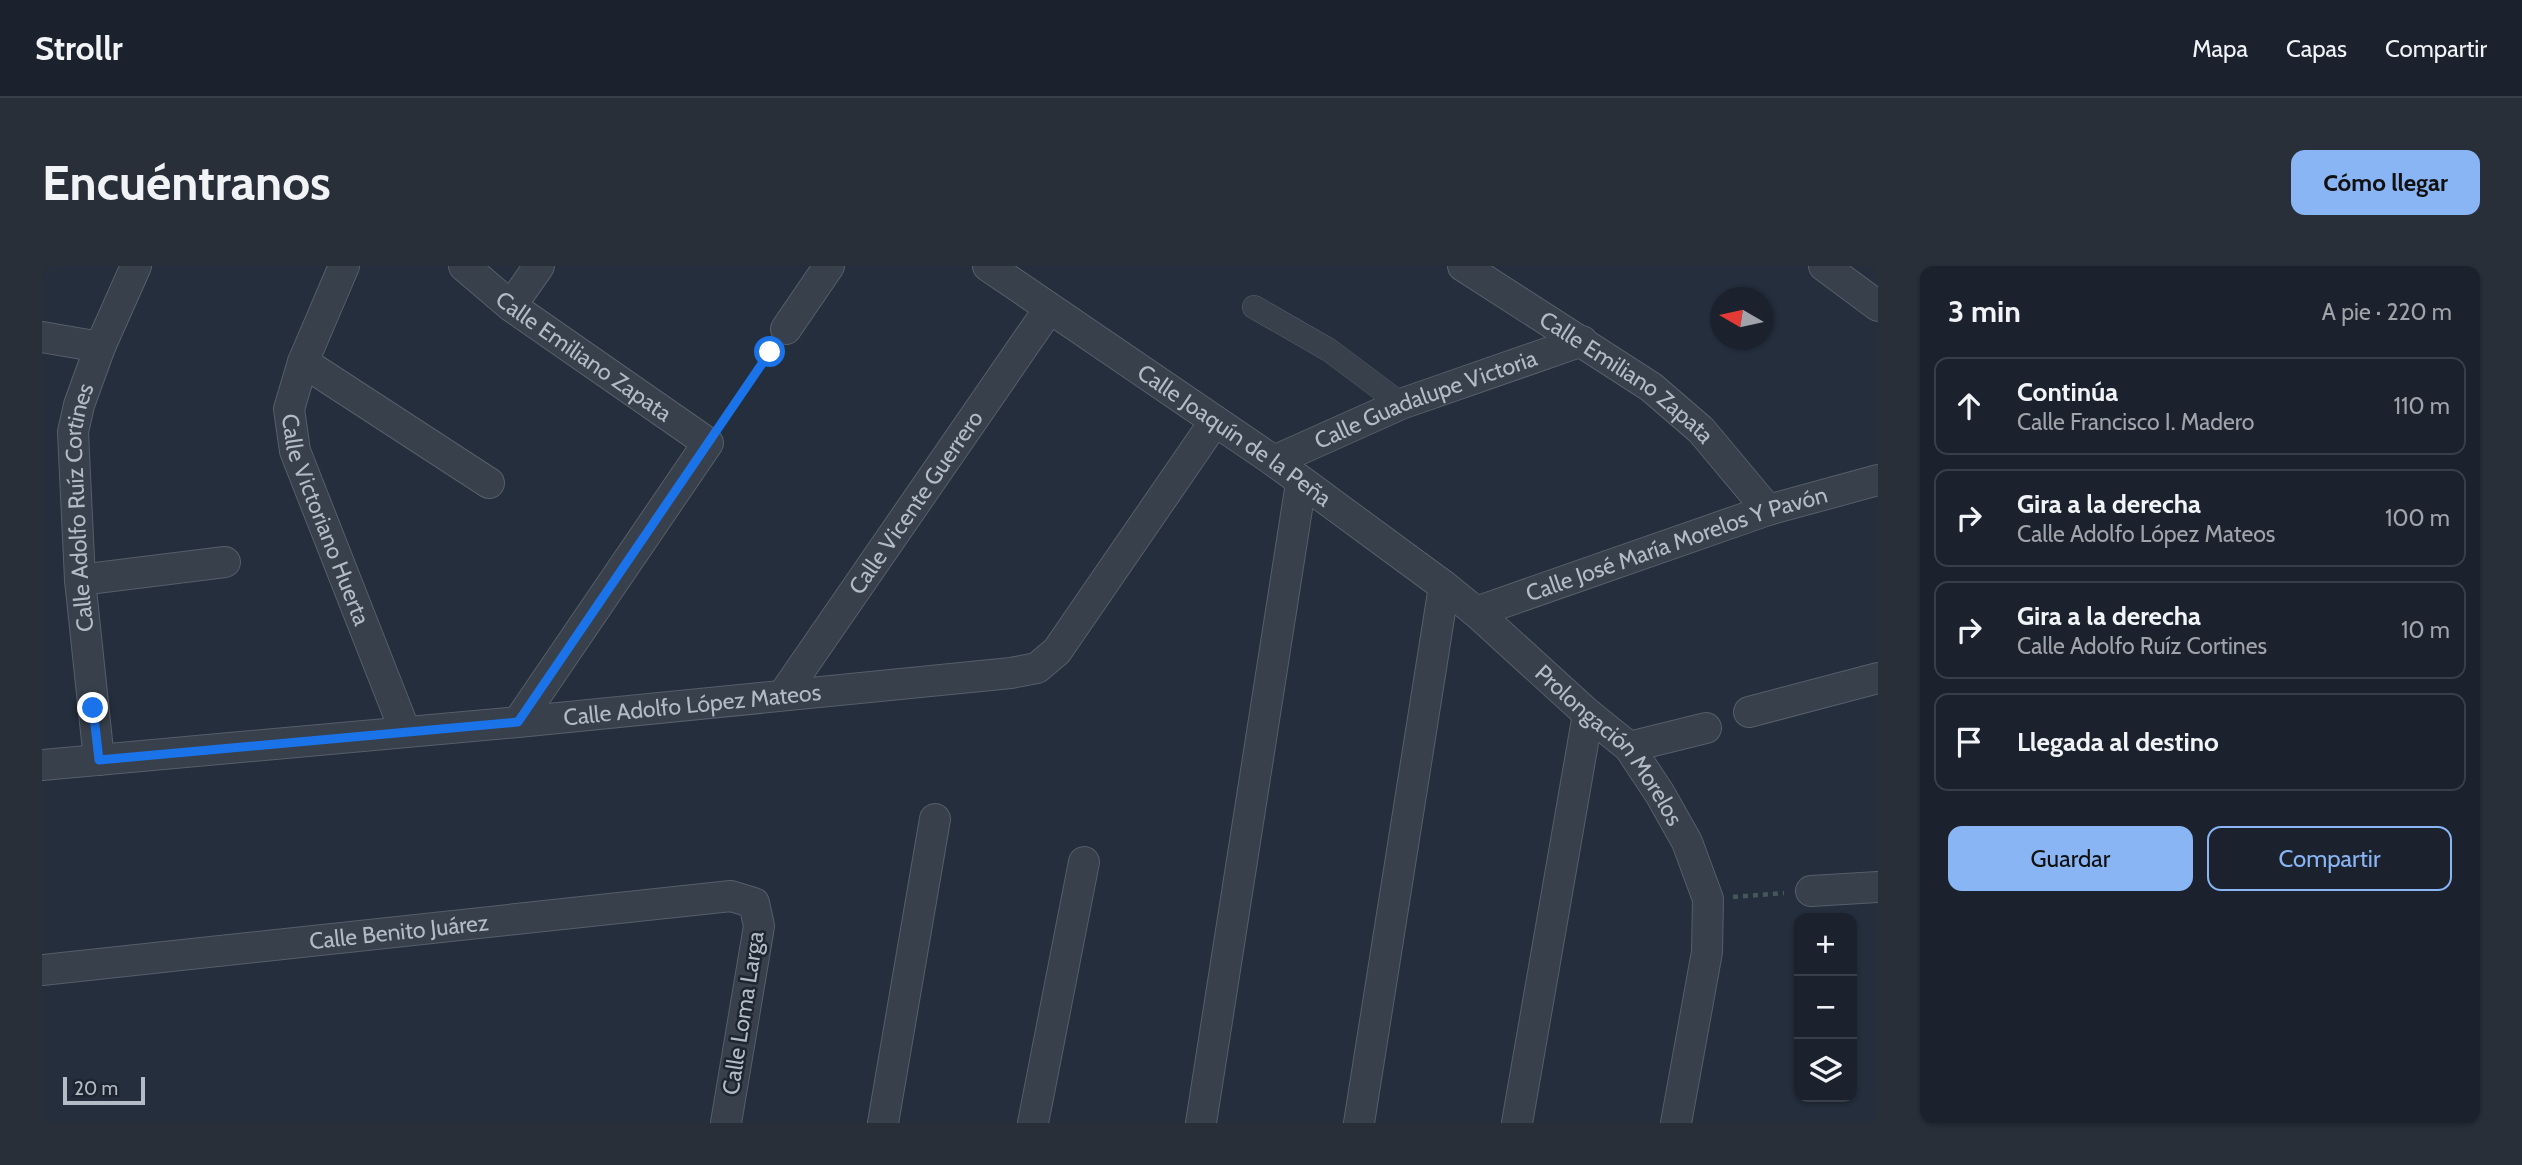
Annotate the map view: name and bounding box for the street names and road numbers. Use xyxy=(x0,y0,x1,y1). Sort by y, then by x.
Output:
street label: Calle Emiliano Zapata xyxy=(490,285,677,427)
street label: Calle Emiliano Zapata xyxy=(1534,305,1720,449)
street label: Calle Guadalupe Victoria xyxy=(1310,344,1541,455)
street label: Calle Joaquín de la Peña xyxy=(1132,358,1337,512)
street label: Calle Adolfo Ruíz Cortines xyxy=(59,379,100,633)
street label: Calle Vicente Guerrero xyxy=(843,405,989,600)
street label: Calle Victoriano Huerta xyxy=(276,412,376,629)
street label: Calle José María Morelos Y Pavón xyxy=(1522,480,1830,607)
street label: Prolongación Morelos xyxy=(1529,659,1689,830)
street label: Calle Adolfo López Mateos xyxy=(562,678,822,731)
street label: Calle Benito Juárez xyxy=(308,908,490,955)
street label: Calle Loma Larga xyxy=(716,929,770,1097)

